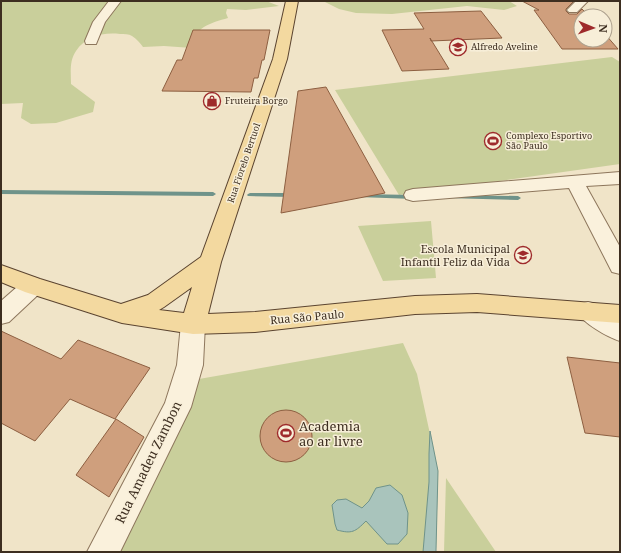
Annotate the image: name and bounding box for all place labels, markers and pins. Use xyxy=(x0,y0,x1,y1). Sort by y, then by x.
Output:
school or university icon: Alfredo Aveline xyxy=(448,37,468,57)
place label: Alfredo Aveline xyxy=(471,40,538,53)
shop icon: Fruteira Borgo xyxy=(202,91,222,111)
place label: Fruteira Borgo xyxy=(225,94,288,107)
place label: Complexo Esportivo São Paulo xyxy=(506,129,592,152)
sports icon: Complexo Esportivo São Paulo xyxy=(483,131,503,151)
place label: Escola Municipal Infantil Feliz da Vida xyxy=(401,241,511,269)
school or university icon: Escola Municipal Infantil Feliz da Vida xyxy=(513,245,533,265)
place label: Academia ao ar livre xyxy=(299,417,363,450)
sports icon: Academia ao ar livre xyxy=(276,423,296,443)

